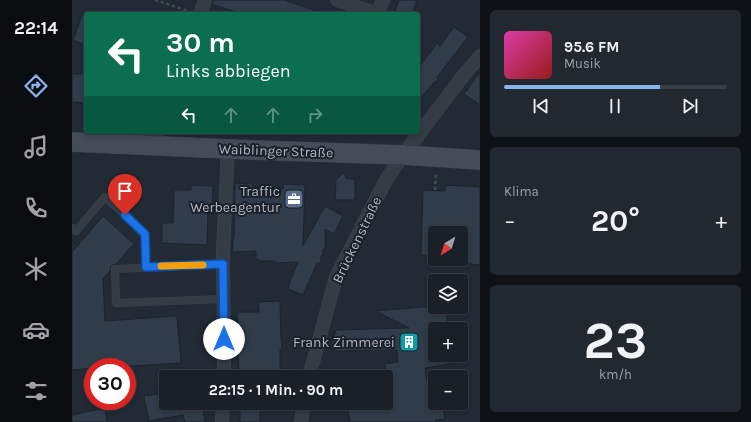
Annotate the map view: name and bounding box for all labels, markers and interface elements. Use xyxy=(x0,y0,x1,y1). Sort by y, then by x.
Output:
text: 22:14 xyxy=(14,17,58,39)
text: 30 m xyxy=(166,26,235,59)
icon: left xyxy=(100,28,152,80)
text: 95.6 FM xyxy=(564,38,619,56)
text: Musik xyxy=(564,56,601,71)
text: Links abbiegen xyxy=(166,60,291,82)
icon: directions xyxy=(22,72,50,100)
icon: previous xyxy=(530,95,552,117)
icon: pause xyxy=(604,95,626,117)
icon: next xyxy=(679,95,701,117)
icon: left xyxy=(178,104,200,126)
icon: ahead xyxy=(220,104,242,126)
icon: ahead xyxy=(262,104,284,126)
icon: right xyxy=(304,104,326,126)
icon: music xyxy=(22,133,50,161)
street label: Waiblinger Straße xyxy=(218,141,334,161)
pin xyxy=(108,174,142,215)
icon: arrive xyxy=(114,180,136,202)
place label: Traffic Werbeagentur xyxy=(190,183,281,216)
text: Klima xyxy=(504,184,539,199)
office icon: Traffic Werbeagentur xyxy=(283,188,305,210)
icon: phone xyxy=(22,194,50,222)
street label: Brückenstraße xyxy=(329,194,385,286)
text: 20° xyxy=(591,203,640,239)
text: − xyxy=(504,208,516,234)
text: + xyxy=(715,208,727,234)
north arrow xyxy=(428,226,468,266)
map controls xyxy=(428,226,468,410)
icon: climate xyxy=(22,255,50,283)
button: layers xyxy=(428,274,468,314)
text: 23 xyxy=(584,310,647,371)
icon: car xyxy=(22,316,50,344)
position arrow xyxy=(203,318,245,360)
button: + xyxy=(428,322,468,362)
building icon: Frank Zimmerei xyxy=(398,331,420,353)
place label: Frank Zimmerei xyxy=(293,334,395,351)
speed limit sign: 30 xyxy=(84,358,136,410)
text: km/h xyxy=(599,367,632,382)
button: − xyxy=(428,370,468,410)
icon: filters xyxy=(22,377,50,405)
text: 22:15 · 1 Min. · 90 m xyxy=(209,381,343,399)

